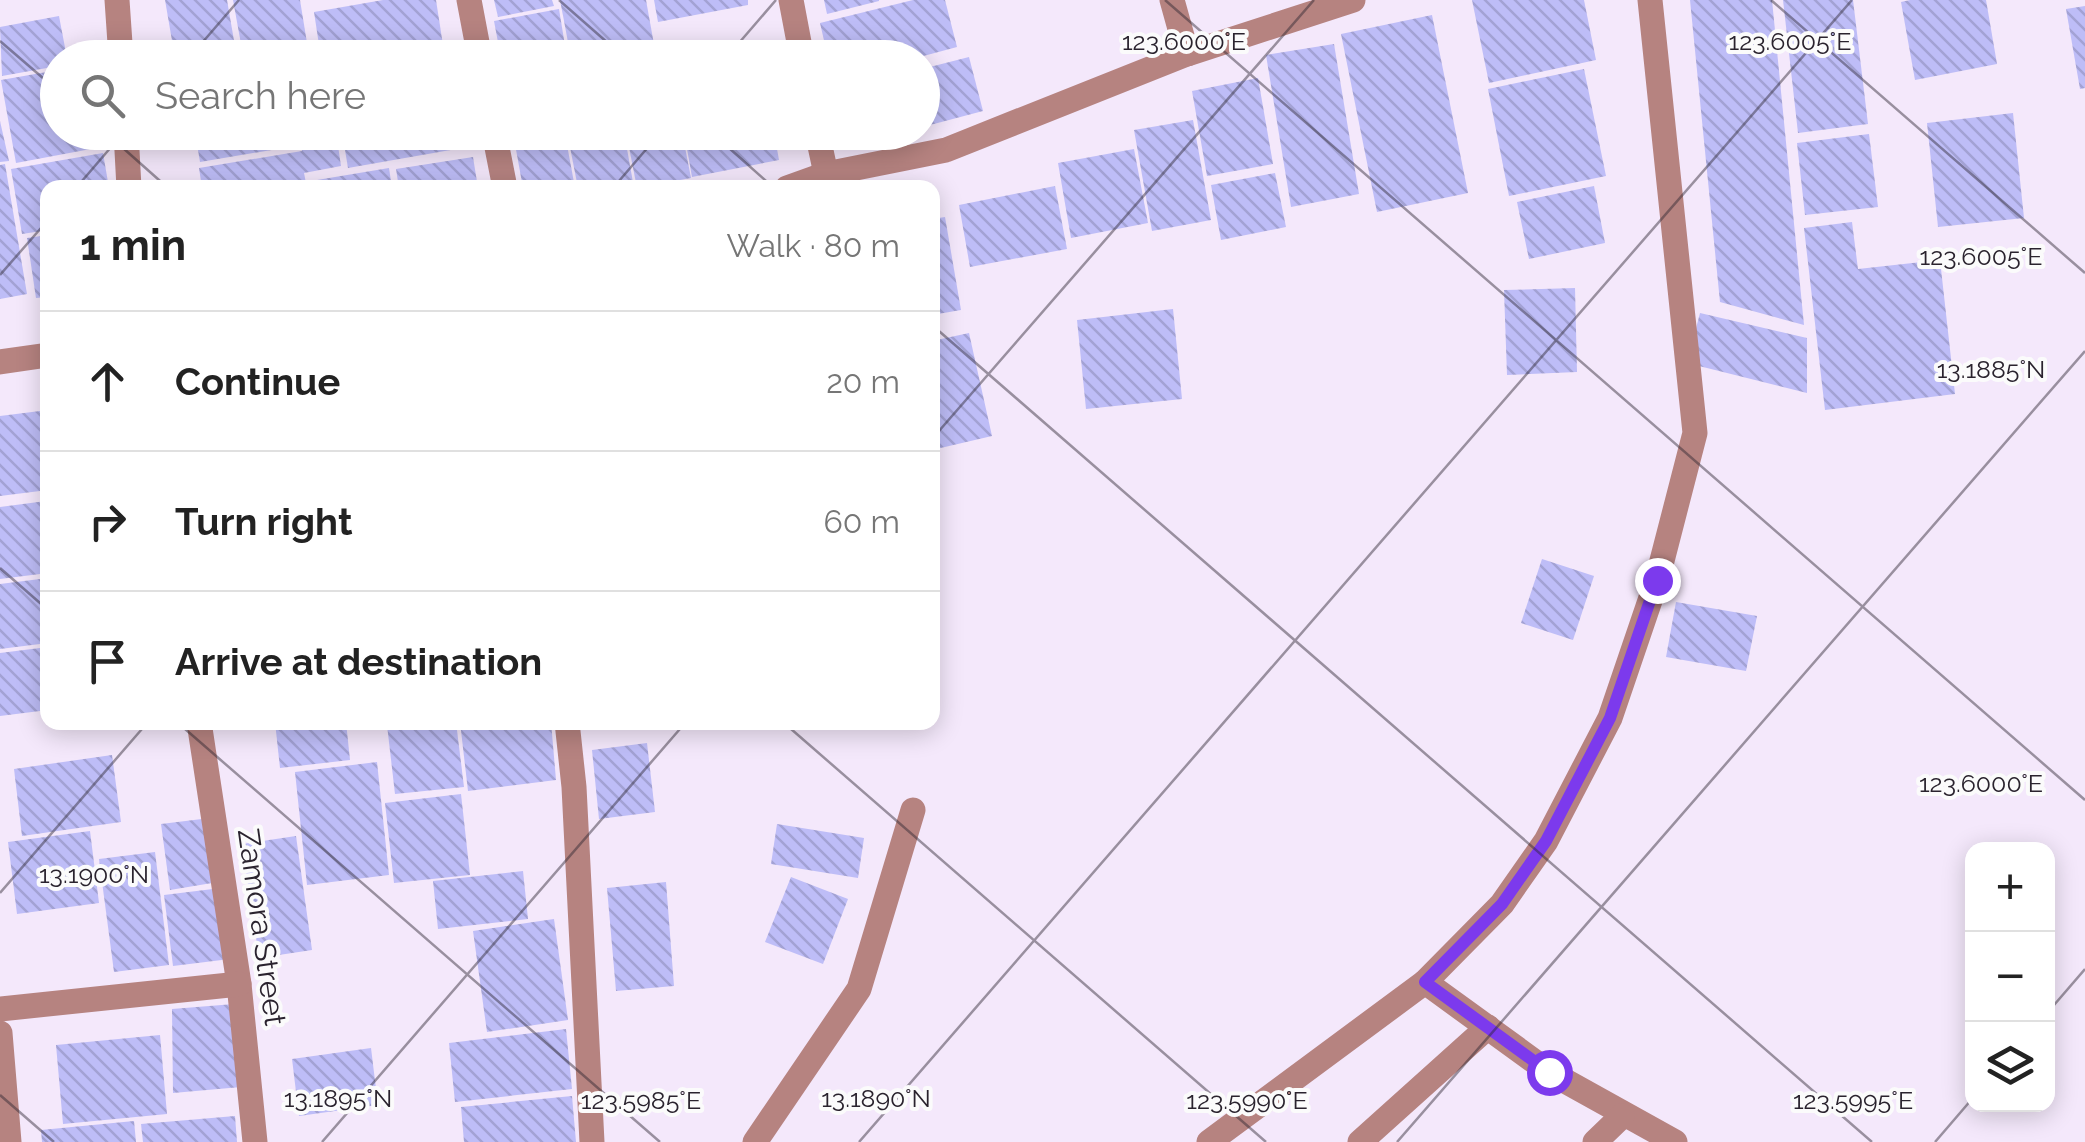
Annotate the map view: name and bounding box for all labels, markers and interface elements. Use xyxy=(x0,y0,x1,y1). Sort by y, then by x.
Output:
text: 123.6000°E xyxy=(1122,26,1246,56)
text: 123.6005°E xyxy=(1729,26,1851,56)
search box xyxy=(40,40,940,150)
icon: search xyxy=(75,68,130,123)
text: Search here xyxy=(155,73,366,118)
text: 1 min xyxy=(80,221,186,270)
text: Walk · 80 m xyxy=(727,227,900,264)
text: 123.6005°E xyxy=(1920,241,2042,271)
icon: ahead xyxy=(80,354,135,409)
text: 13.1885°N xyxy=(1937,354,2045,384)
text: Continue xyxy=(175,359,340,404)
text: 20 m xyxy=(826,363,900,400)
icon: right xyxy=(80,494,135,549)
text: Turn right xyxy=(175,499,352,544)
text: 60 m xyxy=(824,503,900,540)
route end xyxy=(1635,558,1681,604)
icon: arrive xyxy=(80,634,135,689)
text: Arrive at destination xyxy=(175,639,542,684)
text: 123.6000°E xyxy=(1919,768,2043,798)
street label: Zamora Street xyxy=(231,826,293,1028)
map controls xyxy=(1965,842,2055,1112)
button: + xyxy=(1965,842,2055,932)
text: 13.1900°N xyxy=(39,859,149,889)
button: − xyxy=(1965,932,2055,1022)
button: layers xyxy=(1965,1022,2055,1112)
route start xyxy=(1527,1050,1573,1096)
text: 13.1895°N xyxy=(284,1083,392,1113)
text: 13.1890°N xyxy=(821,1083,931,1113)
text: 123.5985°E xyxy=(581,1085,701,1115)
text: 123.5990°E xyxy=(1186,1085,1308,1115)
text: 123.5995°E xyxy=(1793,1085,1913,1115)

